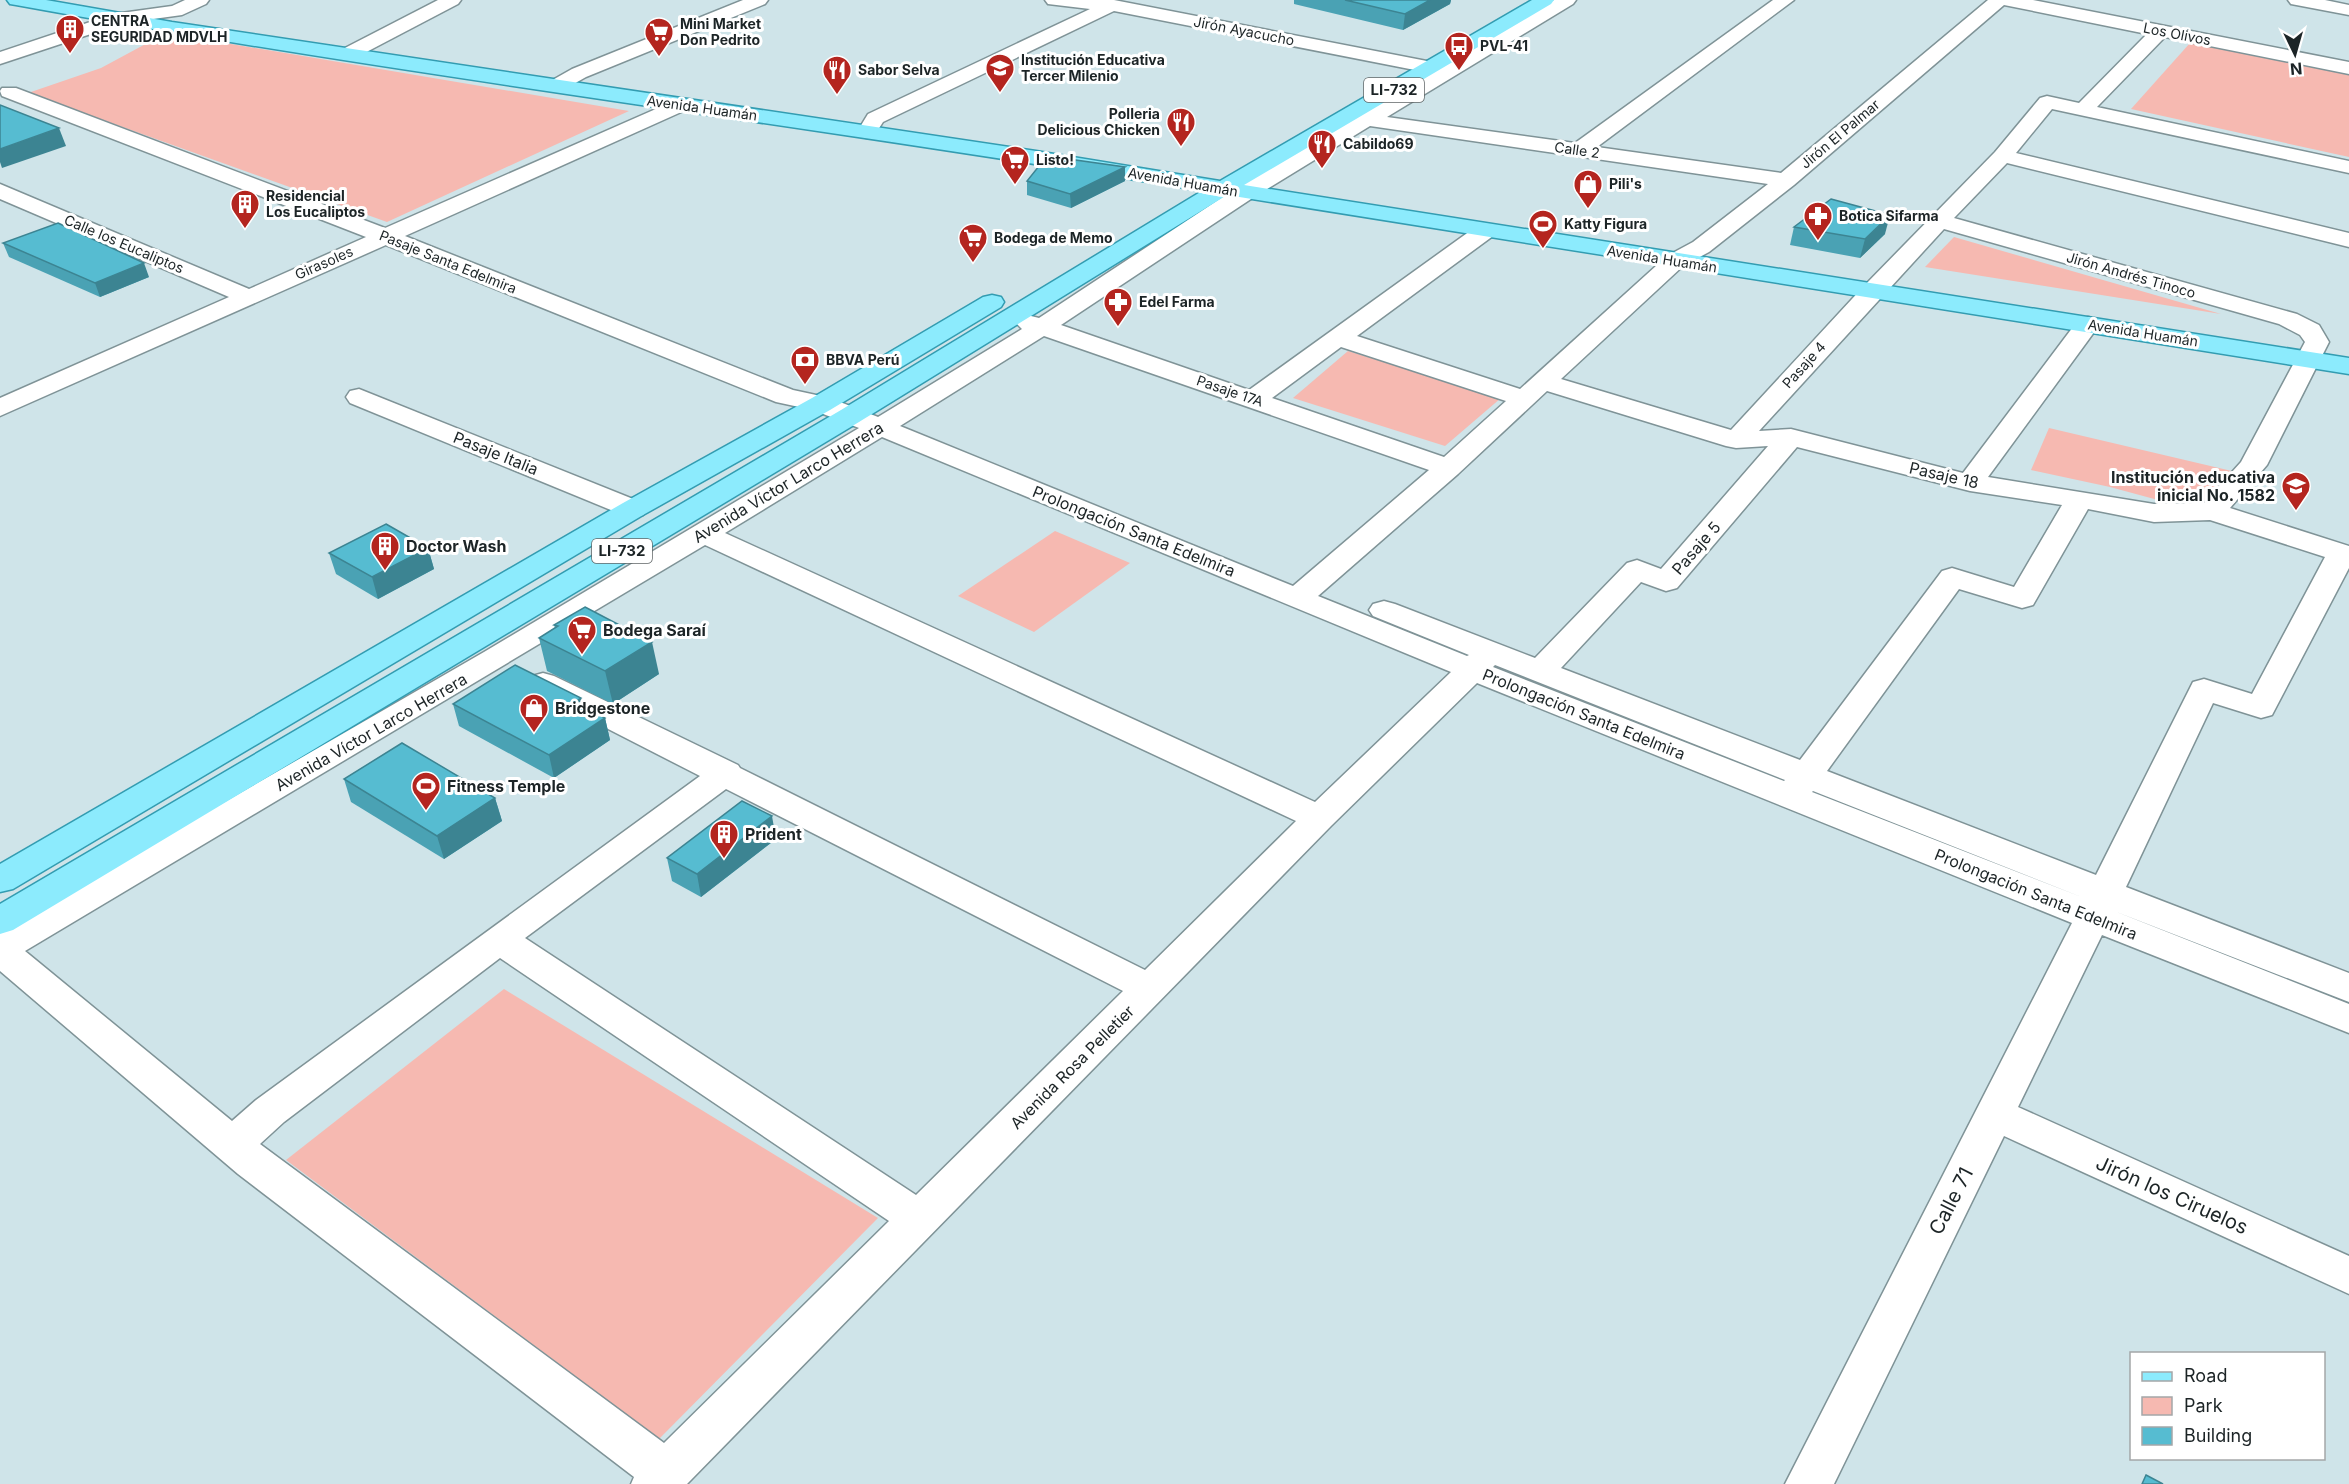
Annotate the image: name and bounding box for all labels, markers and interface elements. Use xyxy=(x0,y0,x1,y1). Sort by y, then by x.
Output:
place label: CENTRA SEGURIDAD MDVLH xyxy=(91,12,227,45)
street label: Jirón Ayacucho xyxy=(1192,12,1296,49)
building icon: CENTRA SEGURIDAD MDVLH xyxy=(54,13,86,55)
place label: Mini Market Don Pedrito xyxy=(680,15,761,48)
supermarket icon: Mini Market Don Pedrito xyxy=(643,16,675,58)
street label: Los Olivos xyxy=(2142,19,2212,48)
north arrow xyxy=(2265,24,2325,84)
bus stop icon: PVL-41 xyxy=(1443,30,1475,72)
place label: PVL-41 xyxy=(1480,37,1528,54)
place label: Institución Educativa Tercer Milenio xyxy=(1021,51,1165,84)
school or university icon: Institución Educativa Tercer Milenio xyxy=(984,52,1016,94)
restaurant icon: Sabor Selva xyxy=(821,54,853,96)
text: N xyxy=(2289,58,2303,79)
place label: Sabor Selva xyxy=(858,61,940,78)
road number: LI-732 xyxy=(1364,78,1424,102)
street label: Avenida Huamán xyxy=(646,91,758,124)
street label: Jirón El Palmar xyxy=(1797,95,1883,172)
place label: Polleria Delicious Chicken xyxy=(1038,105,1160,138)
restaurant icon: Polleria Delicious Chicken xyxy=(1165,106,1197,148)
restaurant icon: Cabildo69 xyxy=(1306,128,1338,170)
place label: Cabildo69 xyxy=(1343,135,1414,152)
street label: Calle 2 xyxy=(1553,138,1601,161)
supermarket icon: Listo! xyxy=(999,144,1031,186)
place label: Listo! xyxy=(1036,151,1074,168)
street label: Avenida Huamán xyxy=(1127,163,1239,200)
shop icon: Pili's xyxy=(1572,168,1604,210)
place label: Pili's xyxy=(1609,175,1642,192)
place label: Residencial Los Eucaliptos xyxy=(266,187,365,220)
building icon: Residencial Los Eucaliptos xyxy=(229,188,261,230)
pharmacy icon: Botica Sifarma xyxy=(1802,200,1834,242)
place label: Botica Sifarma xyxy=(1839,207,1939,224)
sports icon: Katty Figura xyxy=(1527,208,1559,250)
street label: Calle los Eucaliptos xyxy=(62,211,187,276)
place label: Katty Figura xyxy=(1564,215,1647,232)
supermarket icon: Bodega de Memo xyxy=(957,222,989,264)
street label: Pasaje Santa Edelmira xyxy=(377,226,519,297)
place label: Bodega de Memo xyxy=(994,229,1113,246)
street label: Avenida Huamán xyxy=(1606,241,1718,276)
street label: Girasoles xyxy=(292,242,355,283)
street label: Jirón Andrés Tinoco xyxy=(2065,248,2198,301)
pharmacy icon: Edel Farma xyxy=(1102,286,1134,328)
place label: Edel Farma xyxy=(1139,293,1215,310)
street label: Avenida Huamán xyxy=(2087,315,2199,350)
street label: Pasaje 4 xyxy=(1778,338,1829,391)
bank icon: BBVA Perú xyxy=(789,344,821,386)
place label: BBVA Perú xyxy=(826,351,899,368)
street label: Pasaje 17A xyxy=(1195,371,1266,410)
street label: Avenida Víctor Larco Herrera xyxy=(689,417,887,547)
street label: Pasaje Italia xyxy=(451,427,541,479)
street label: Pasaje 18 xyxy=(1907,457,1981,493)
place label: Institución educativa inicial No. 1582 xyxy=(2111,467,2275,505)
school or university icon: Institución educativa inicial No. 1582 xyxy=(2280,470,2312,512)
street label: Prolongación Santa Edelmira xyxy=(1030,481,1238,581)
street label: Pasaje 5 xyxy=(1667,517,1725,579)
building icon: Doctor Wash xyxy=(369,530,401,572)
place label: Doctor Wash xyxy=(406,536,507,556)
road number: LI-732 xyxy=(592,539,652,563)
supermarket icon: Bodega Saraí xyxy=(566,614,598,656)
place label: Bodega Saraí xyxy=(603,620,707,640)
street label: Prolongación Santa Edelmira xyxy=(1480,664,1688,764)
street label: Avenida Víctor Larco Herrera xyxy=(271,669,471,795)
shop icon: Bridgestone xyxy=(518,692,550,734)
place label: Bridgestone xyxy=(555,698,650,718)
sports icon: Fitness Temple xyxy=(410,770,442,812)
place label: Fitness Temple xyxy=(447,776,565,796)
building icon: Prident xyxy=(708,818,740,860)
place label: Prident xyxy=(745,824,802,844)
street label: Prolongación Santa Edelmira xyxy=(1932,844,2140,944)
street label: Avenida Rosa Pelletier xyxy=(1006,1001,1138,1133)
street label: Jirón los Ciruelos xyxy=(2092,1151,2252,1239)
street label: Calle 71 xyxy=(1924,1163,1978,1239)
legend xyxy=(2130,1352,2325,1460)
text: Road xyxy=(2184,1365,2227,1386)
text: Park xyxy=(2184,1395,2223,1416)
text: Building xyxy=(2184,1425,2252,1446)

